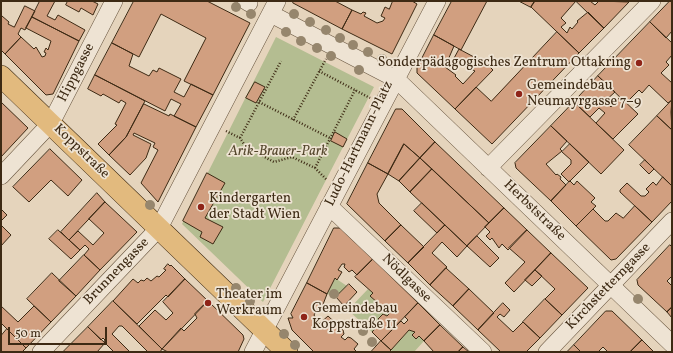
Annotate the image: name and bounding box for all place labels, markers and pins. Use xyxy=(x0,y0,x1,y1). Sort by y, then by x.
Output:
place label: Sonderpädagogisches Zentrum Ottakring xyxy=(378,55,631,71)
marker: Sonderpädagogisches Zentrum Ottakring xyxy=(634,58,644,68)
place label: Gemeindebau Neumayrgasse 7–9 xyxy=(527,78,641,110)
marker: Gemeindebau Neumayrgasse 7–9 xyxy=(514,89,524,99)
place label: Kindergarten der Stadt Wien xyxy=(209,191,300,224)
marker: Kindergarten der Stadt Wien xyxy=(196,202,206,212)
place label: Theater im Werkraum xyxy=(216,287,282,320)
marker: Theater im Werkraum xyxy=(203,298,213,308)
place label: Gemeindebau Koppstraße 11 xyxy=(312,301,398,334)
marker: Gemeindebau Koppstraße 11 xyxy=(299,312,309,322)

